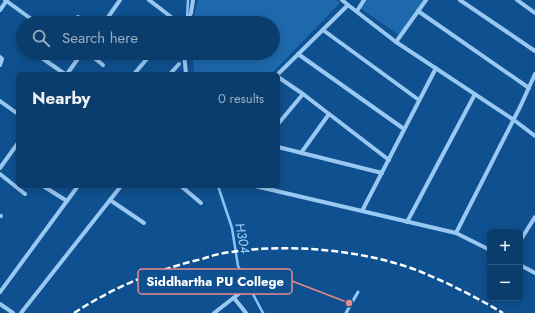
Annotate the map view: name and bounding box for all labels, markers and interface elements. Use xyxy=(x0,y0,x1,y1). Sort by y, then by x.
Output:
search box xyxy=(16,16,280,60)
icon: search xyxy=(30,27,52,49)
text: Search here xyxy=(62,27,138,49)
text: Nearby xyxy=(32,86,90,110)
text: 0 results xyxy=(218,89,264,108)
water label: H304 xyxy=(230,221,255,256)
map controls xyxy=(487,229,523,301)
button: + xyxy=(487,229,523,265)
button: − xyxy=(487,265,523,301)
callout: Siddhartha PU College xyxy=(138,269,292,294)
text: Siddhartha PU College xyxy=(146,272,284,291)

